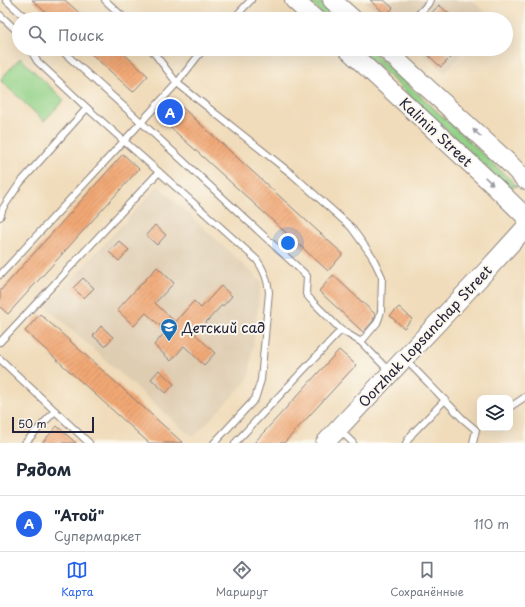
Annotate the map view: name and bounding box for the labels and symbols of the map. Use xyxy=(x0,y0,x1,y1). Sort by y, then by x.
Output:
street label: Kalinin Street xyxy=(395,93,477,172)
pin: A xyxy=(157,97,183,127)
one-way arrow xyxy=(471,129,482,138)
one-way arrow xyxy=(484,176,494,186)
your location xyxy=(278,233,298,253)
street label: Oorzhak Lopsanchap Street xyxy=(353,260,497,412)
school or university icon: Детский сад xyxy=(159,317,179,342)
place label: Детский сад xyxy=(181,317,265,338)
scale bar xyxy=(12,415,94,434)

